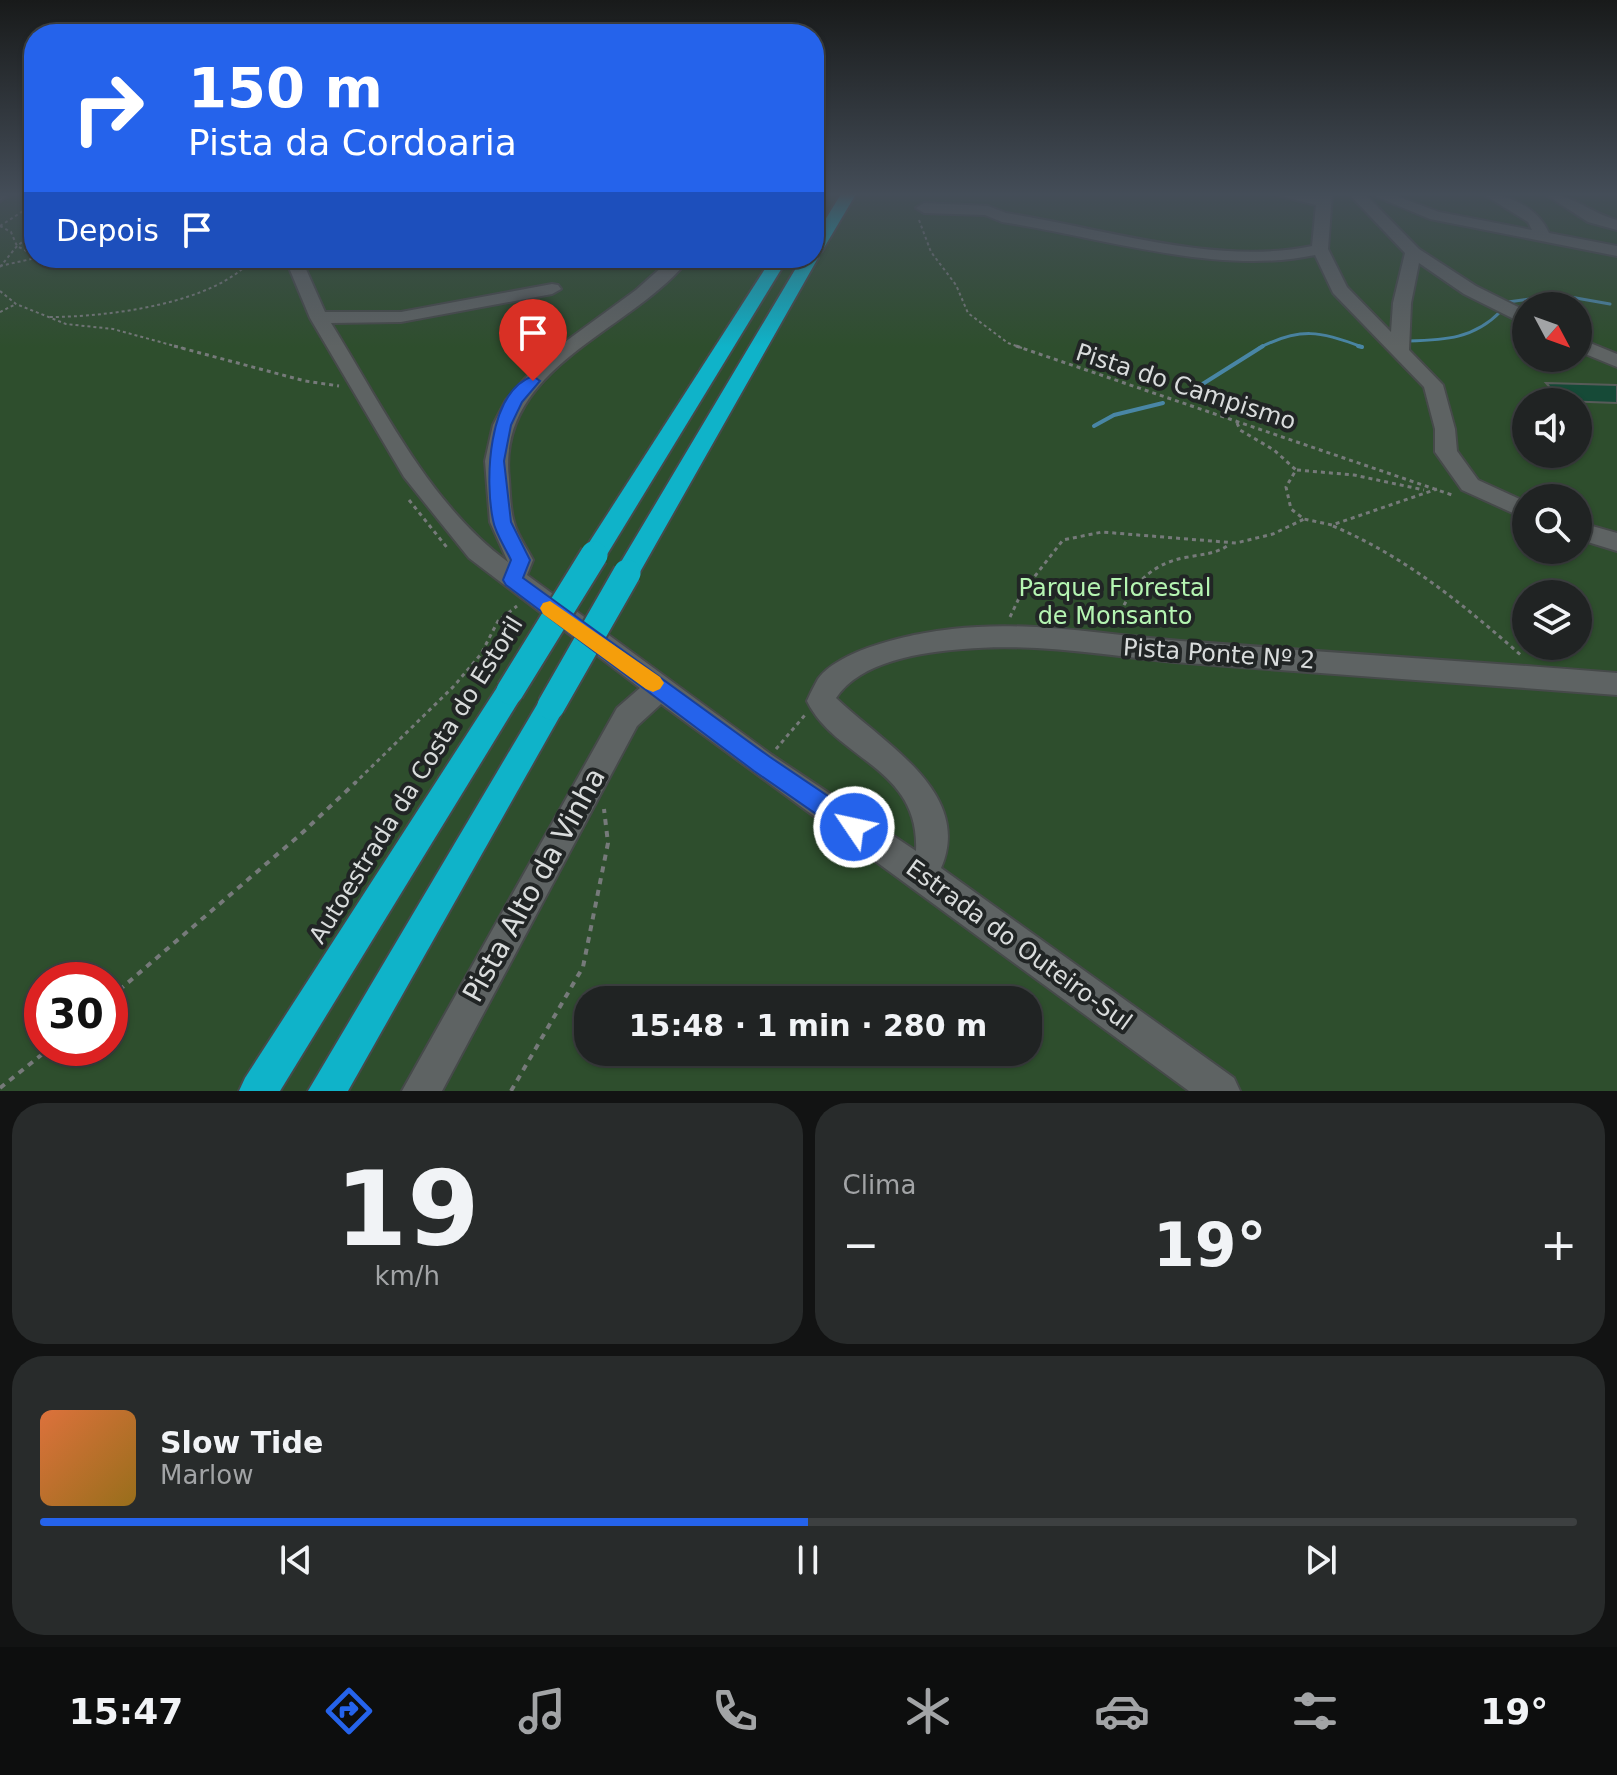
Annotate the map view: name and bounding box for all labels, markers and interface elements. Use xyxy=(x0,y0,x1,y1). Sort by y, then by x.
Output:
text: 150 m xyxy=(188,55,383,120)
icon: right xyxy=(56,56,160,160)
text: Pista da Cordoaria xyxy=(188,122,517,163)
icon: arrive xyxy=(175,208,219,252)
text: Depois xyxy=(56,213,159,248)
north arrow xyxy=(1512,292,1592,372)
map controls xyxy=(1512,292,1592,660)
pin xyxy=(499,299,567,381)
icon: arrive xyxy=(511,311,555,355)
street label: Pista do Campismo xyxy=(1072,338,1300,436)
button: sound xyxy=(1512,388,1592,468)
button: search xyxy=(1512,484,1592,564)
park label: Parque Florestal de Monsanto xyxy=(1019,574,1211,630)
button: layers xyxy=(1512,580,1592,660)
street label: Autoestrada da Costa do Estoril xyxy=(303,611,529,949)
street label: Pista Ponte Nº 2 xyxy=(1122,633,1316,675)
street label: Pista Alto da Vinha xyxy=(456,762,612,1008)
position arrow xyxy=(812,785,896,869)
street label: Estrada do Outeiro-Sul xyxy=(901,854,1137,1036)
speed limit sign: 30 xyxy=(24,962,128,1066)
text: 15:48 · 1 min · 280 m xyxy=(629,1008,987,1043)
text: 19 xyxy=(335,1148,480,1270)
text: Clima xyxy=(843,1170,916,1200)
text: 19° xyxy=(1153,1210,1267,1280)
text: − xyxy=(843,1219,879,1270)
text: + xyxy=(1540,1219,1577,1270)
text: km/h xyxy=(374,1261,440,1291)
text: Slow Tide xyxy=(160,1425,323,1460)
text: Marlow xyxy=(160,1460,253,1490)
icon: previous xyxy=(274,1538,318,1582)
icon: pause xyxy=(786,1538,830,1582)
icon: next xyxy=(1299,1538,1343,1582)
icon: directions xyxy=(321,1683,377,1739)
icon: music xyxy=(514,1683,570,1739)
icon: phone xyxy=(707,1683,763,1739)
icon: climate xyxy=(900,1683,956,1739)
icon: car xyxy=(1094,1683,1150,1739)
icon: filters xyxy=(1287,1683,1343,1739)
text: 15:47 xyxy=(69,1691,183,1732)
text: 19° xyxy=(1480,1691,1548,1732)

